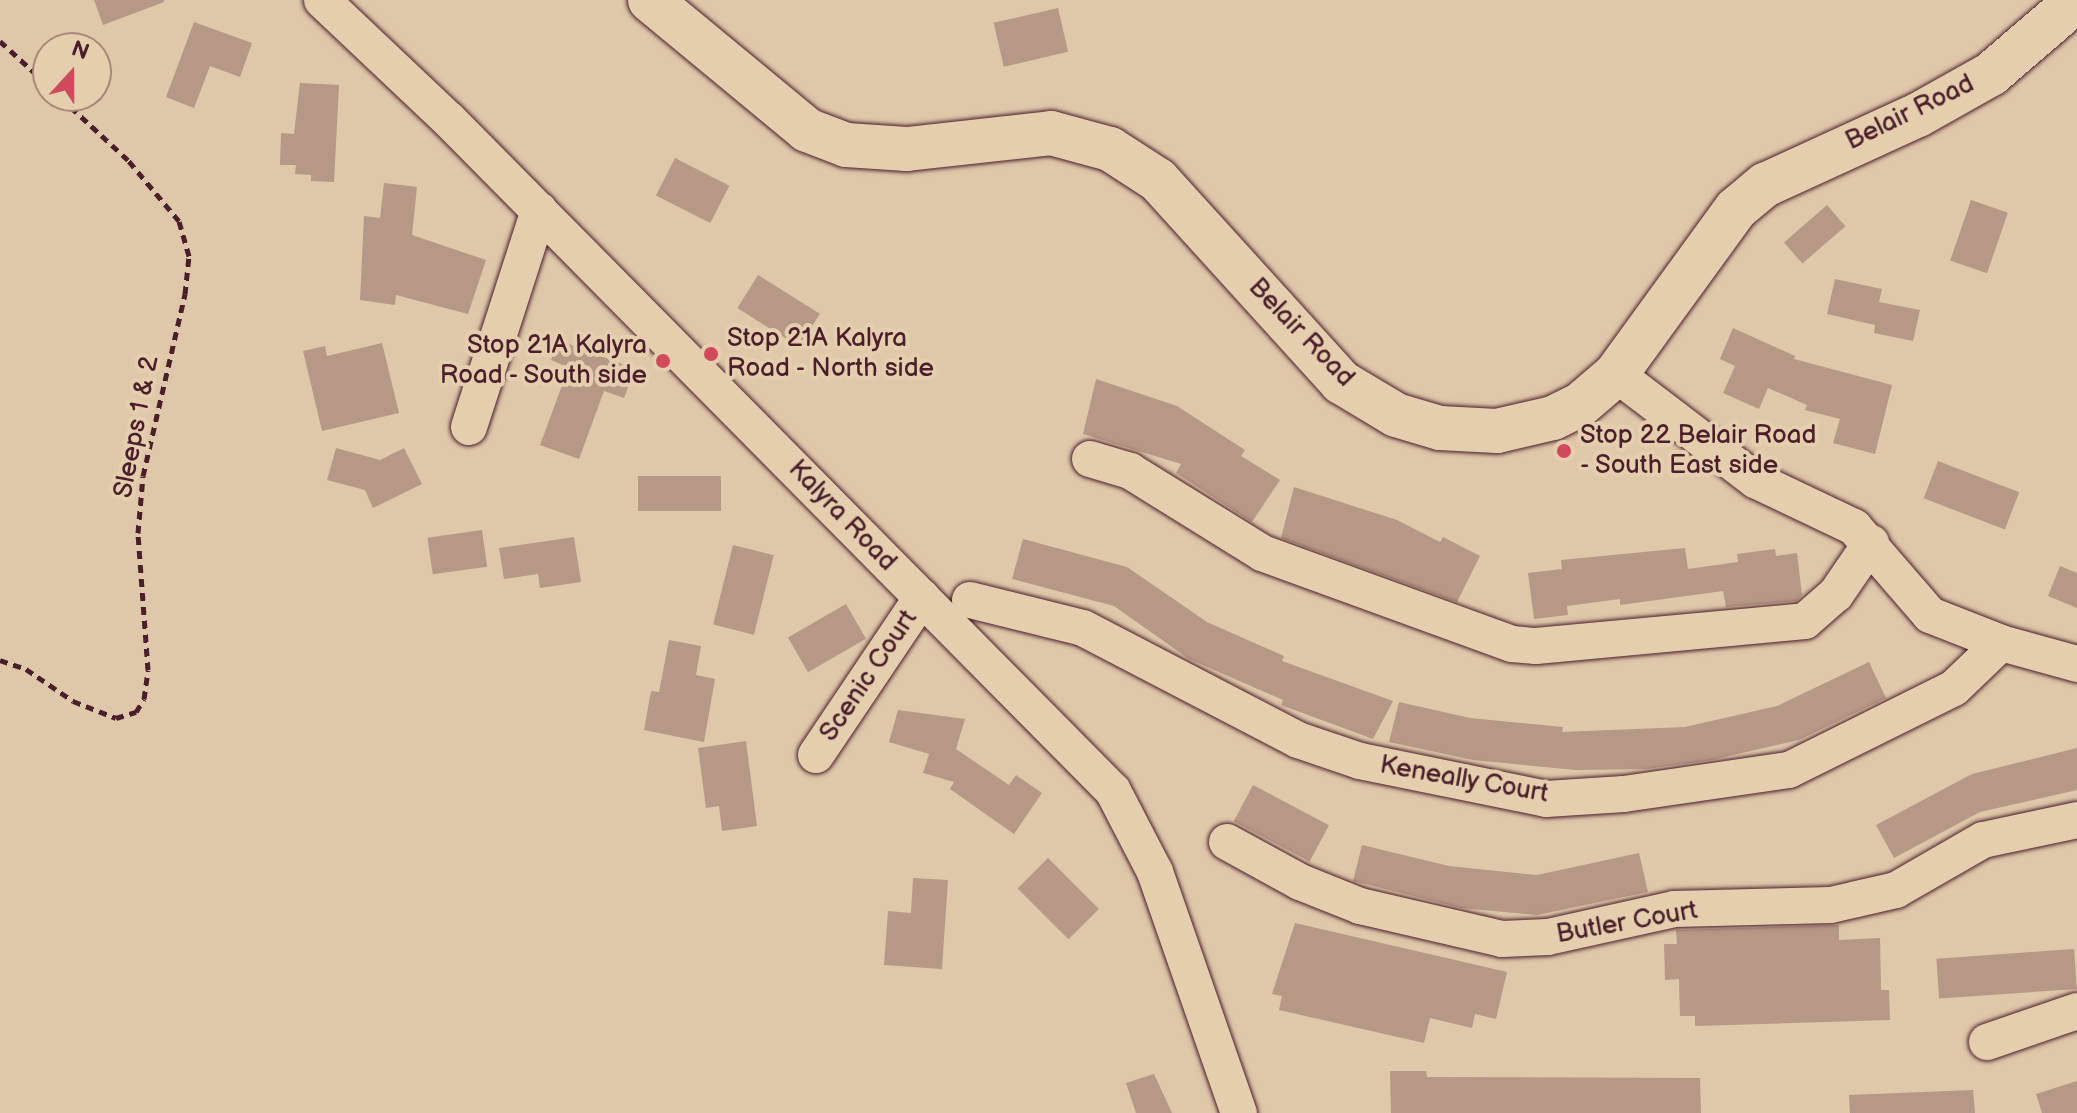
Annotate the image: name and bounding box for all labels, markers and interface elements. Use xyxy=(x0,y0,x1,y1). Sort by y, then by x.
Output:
north arrow xyxy=(32,32,112,112)
text: N xyxy=(68,35,93,67)
street label: Belair Road xyxy=(1841,69,1979,157)
street label: Belair Road xyxy=(1242,272,1360,394)
place label: Stop 21A Kalyra Road - North side xyxy=(727,323,936,384)
place label: Stop 21A Kalyra Road - South side xyxy=(437,330,647,392)
marker: Stop 21A Kalyra Road - North side xyxy=(702,345,720,363)
marker: Stop 21A Kalyra Road - South side xyxy=(654,352,672,370)
street label: Sleeps 1 & 2 xyxy=(108,353,166,501)
place label: Stop 22 Belair Road - South East side xyxy=(1580,420,1816,482)
marker: Stop 22 Belair Road - South East side xyxy=(1555,442,1573,460)
street label: Kalyra Road xyxy=(781,454,903,578)
street label: Scenic Court xyxy=(814,604,924,748)
street label: Keneally Court xyxy=(1377,750,1551,810)
street label: Butler Court xyxy=(1554,895,1700,951)

